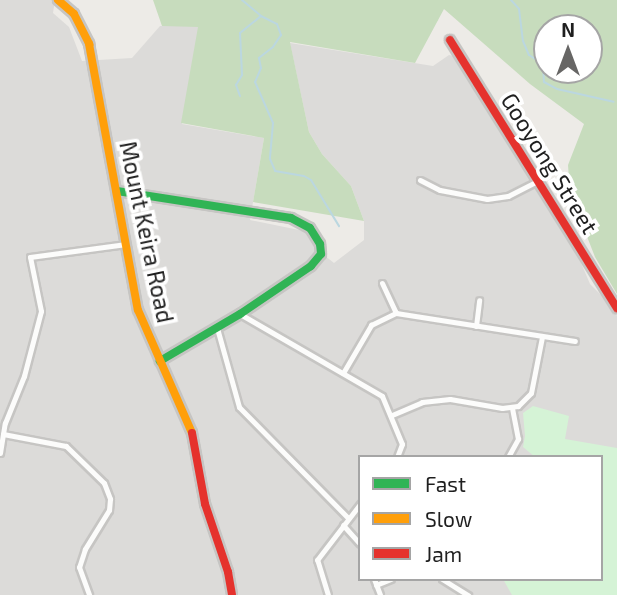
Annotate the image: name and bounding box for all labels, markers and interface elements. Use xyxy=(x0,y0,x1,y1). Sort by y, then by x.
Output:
north arrow xyxy=(533,14,603,84)
text: N xyxy=(561,18,575,41)
street label: Gooyong Street xyxy=(496,88,604,238)
street label: Mount Keira Road xyxy=(114,139,180,325)
legend xyxy=(358,455,603,581)
text: Fast xyxy=(425,471,466,496)
text: Slow xyxy=(425,506,472,531)
text: Jam xyxy=(425,541,462,566)

